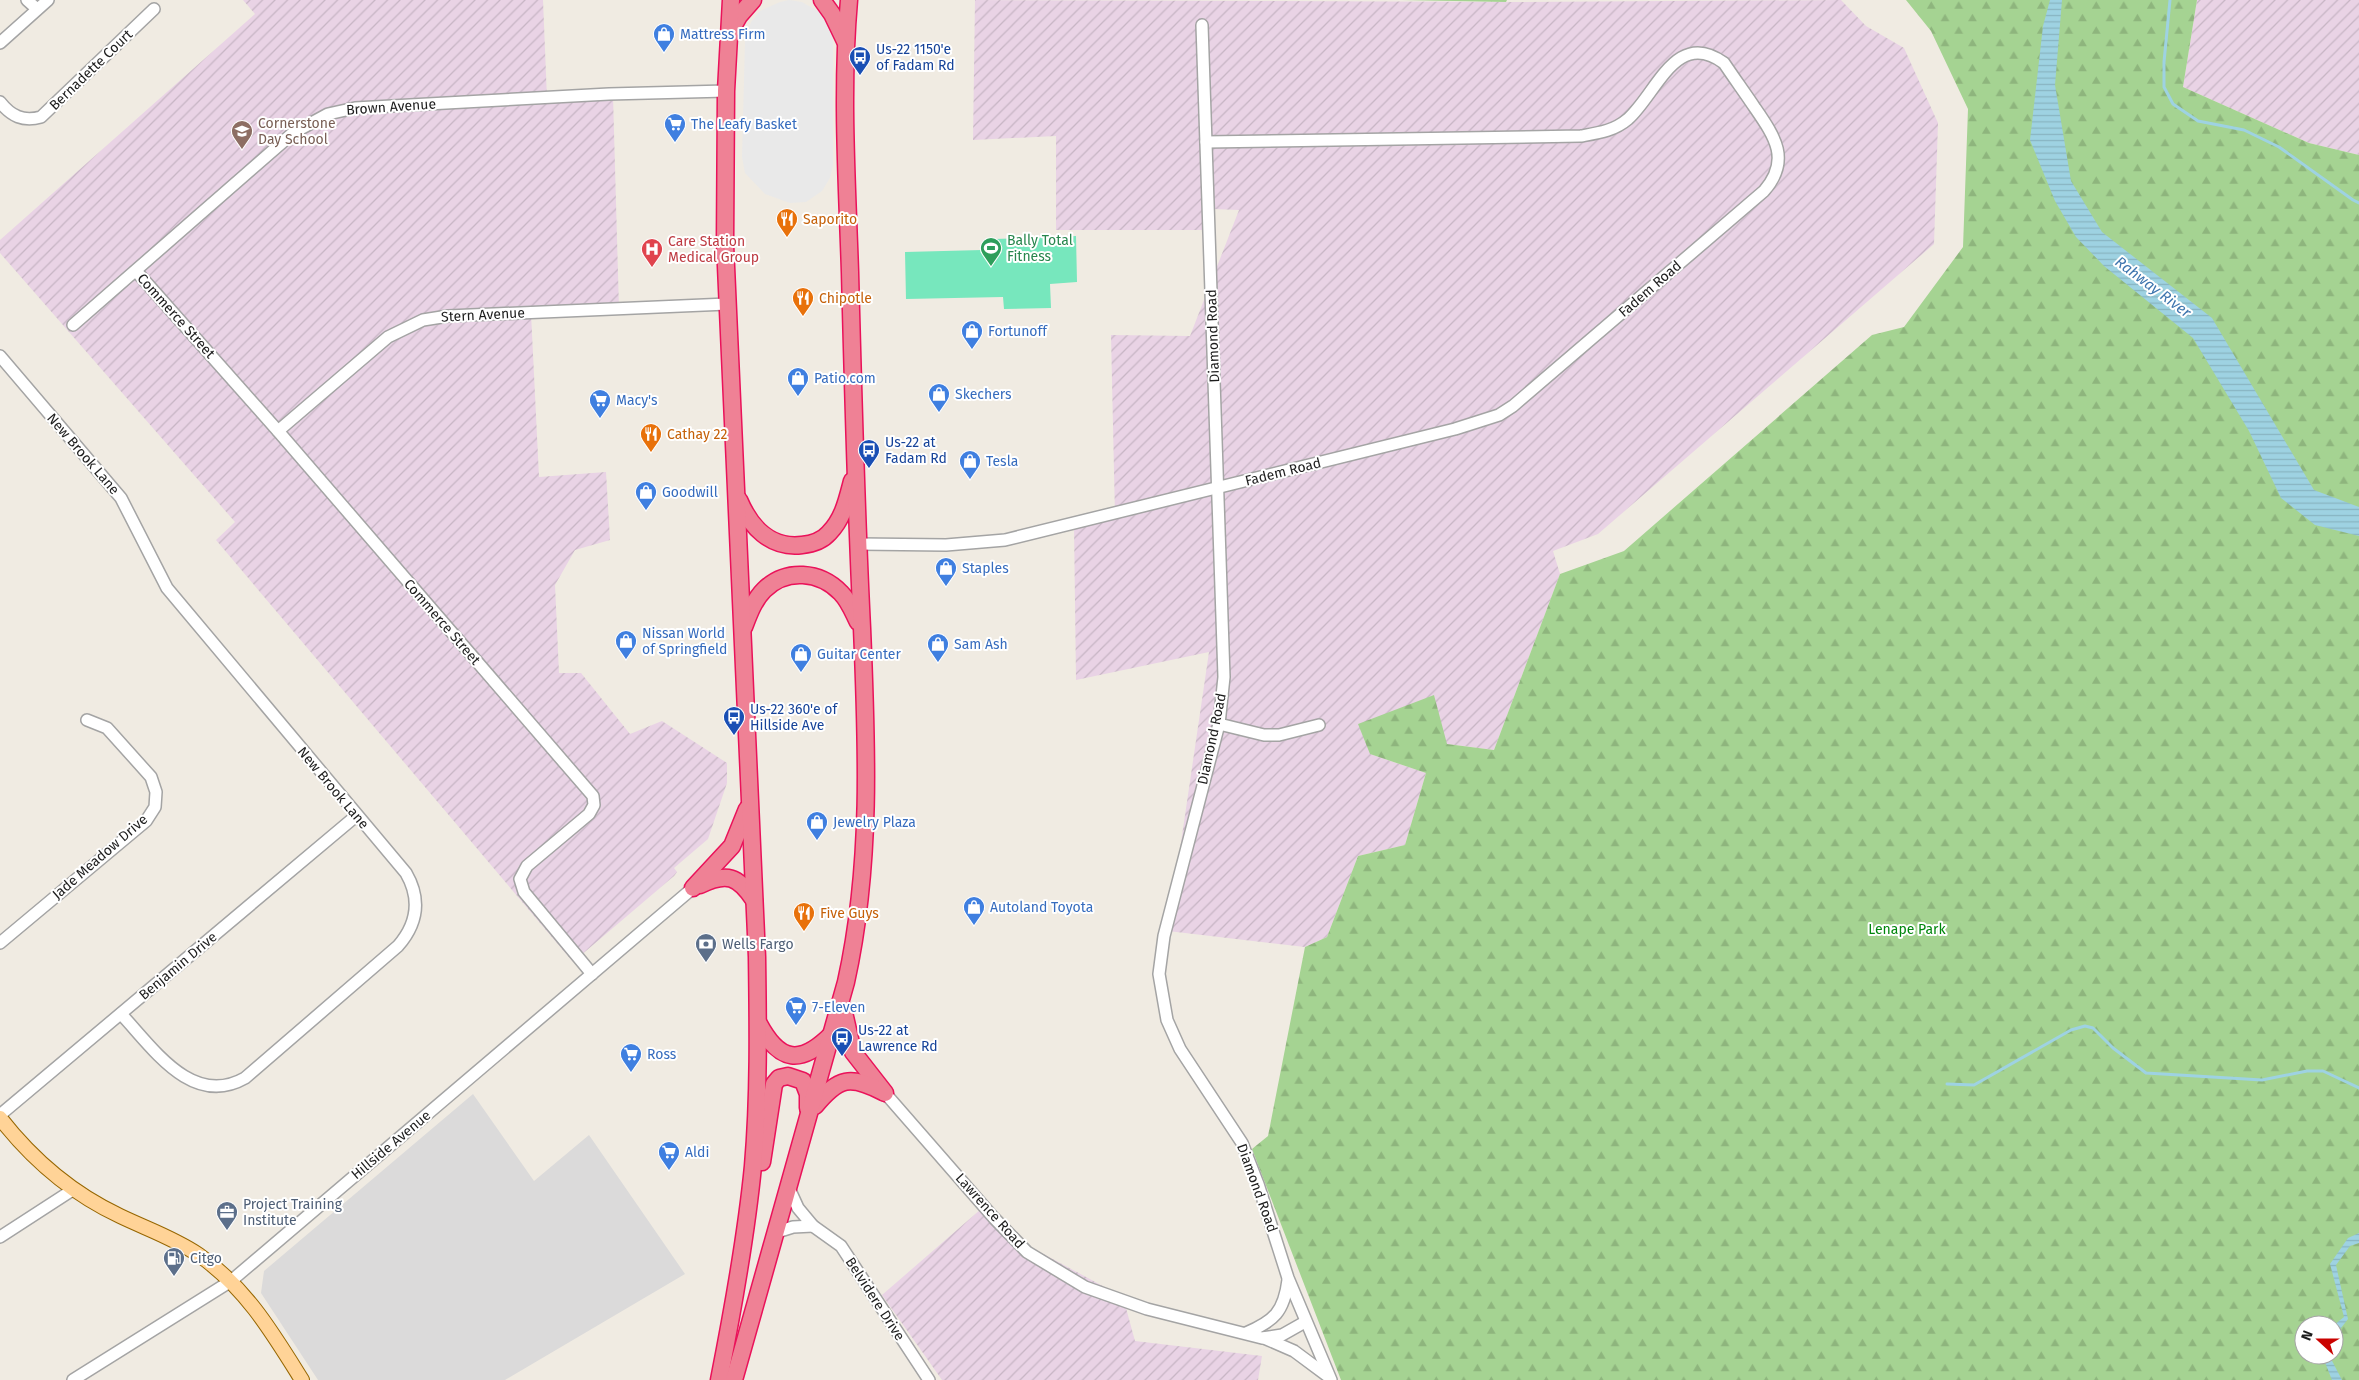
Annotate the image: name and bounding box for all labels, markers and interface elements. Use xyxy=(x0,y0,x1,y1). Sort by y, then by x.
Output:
shop icon: Mattress Firm xyxy=(652,22,676,53)
street label: Bernadette Court xyxy=(46,25,137,114)
place label: Mattress Firm xyxy=(680,26,766,43)
place label: Us-22 1150'e of Fadam Rd xyxy=(876,41,955,74)
bus stop icon: Us-22 1150'e of Fadam Rd xyxy=(848,45,872,76)
street label: Brown Avenue xyxy=(345,95,437,119)
supermarket icon: The Leafy Basket xyxy=(663,112,687,143)
place label: Cornerstone Day School xyxy=(258,115,336,148)
place label: The Leafy Basket xyxy=(691,116,798,133)
school or university icon: Cornerstone Day School xyxy=(230,119,254,150)
restaurant icon: Saporito xyxy=(775,207,799,238)
place label: Saporito xyxy=(803,211,857,228)
place label: Bally Total Fitness xyxy=(1007,232,1073,265)
place label: Care Station Medical Group xyxy=(668,233,759,266)
sports icon: Bally Total Fitness xyxy=(979,236,1003,267)
hospital icon: Care Station Medical Group xyxy=(640,237,664,268)
water label: Rahway River xyxy=(2112,253,2195,322)
street label: Fadem Road xyxy=(1615,257,1685,321)
street label: Commerce Street xyxy=(134,270,219,363)
restaurant icon: Chipotle xyxy=(791,286,815,317)
street label: Diamond Road xyxy=(1203,289,1223,383)
place label: Chipotle xyxy=(819,290,872,307)
street label: Stern Avenue xyxy=(441,304,525,326)
shop icon: Fortunoff xyxy=(960,319,984,350)
place label: Fortunoff xyxy=(988,323,1048,340)
shop icon: Patio.com xyxy=(786,366,810,397)
place label: Patio.com xyxy=(814,370,876,387)
shop icon: Skechers xyxy=(927,382,951,413)
place label: Skechers xyxy=(955,386,1012,403)
supermarket icon: Macy's xyxy=(588,388,612,419)
place label: Macy's xyxy=(616,392,658,409)
street label: New Brook Lane xyxy=(43,410,123,498)
restaurant icon: Cathay 22 xyxy=(639,422,663,453)
place label: Cathay 22 xyxy=(667,426,728,443)
place label: Us-22 at Fadam Rd xyxy=(885,434,947,467)
bus stop icon: Us-22 at Fadam Rd xyxy=(857,438,881,469)
shop icon: Tesla xyxy=(958,449,982,480)
place label: Tesla xyxy=(986,453,1018,470)
street label: Fadem Road xyxy=(1243,454,1323,490)
shop icon: Goodwill xyxy=(634,480,658,511)
place label: Goodwill xyxy=(662,484,718,501)
shop icon: Staples xyxy=(934,556,958,587)
place label: Staples xyxy=(962,560,1009,577)
street label: Commerce Street xyxy=(400,576,484,669)
place label: Nissan World of Springfield xyxy=(642,625,727,658)
shop icon: Nissan World of Springfield xyxy=(614,629,638,660)
shop icon: Sam Ash xyxy=(926,632,950,663)
place label: Sam Ash xyxy=(954,636,1008,653)
shop icon: Guitar Center xyxy=(789,642,813,673)
place label: Guitar Center xyxy=(817,646,901,663)
street label: Diamond Road xyxy=(1194,692,1230,786)
place label: Us-22 360'e of Hillside Ave xyxy=(750,701,839,734)
bus stop icon: Us-22 360'e of Hillside Ave xyxy=(722,705,746,736)
street label: New Brook Lane xyxy=(294,743,372,833)
shop icon: Jewelry Plaza xyxy=(805,810,829,841)
street label: Jade Meadow Drive xyxy=(49,811,151,903)
place label: Jewelry Plaza xyxy=(833,814,916,831)
shop icon: Autoland Toyota xyxy=(962,895,986,926)
place label: Autoland Toyota xyxy=(990,899,1093,916)
restaurant icon: Five Guys xyxy=(792,901,816,932)
place label: Five Guys xyxy=(820,905,879,922)
park label: Lenape Park xyxy=(1868,921,1946,938)
street label: Benjamin Drive xyxy=(136,928,220,1004)
bank icon: Wells Fargo xyxy=(694,932,718,963)
place label: Wells Fargo xyxy=(722,936,794,953)
supermarket icon: 7-Eleven xyxy=(784,995,808,1026)
place label: 7-Eleven xyxy=(812,999,866,1016)
place label: Us-22 at Lawrence Rd xyxy=(858,1022,938,1055)
bus stop icon: Us-22 at Lawrence Rd xyxy=(830,1026,854,1057)
supermarket icon: Ross xyxy=(619,1042,643,1073)
place label: Ross xyxy=(647,1046,677,1063)
street label: Hillside Avenue xyxy=(348,1107,434,1183)
supermarket icon: Aldi xyxy=(657,1140,681,1171)
street label: Diamond Road xyxy=(1233,1141,1281,1235)
place label: Aldi xyxy=(685,1144,709,1161)
street label: Lawrence Road xyxy=(952,1170,1028,1252)
place label: Project Training Institute xyxy=(243,1196,343,1229)
office icon: Project Training Institute xyxy=(215,1200,239,1231)
fuel station icon: Citgo xyxy=(162,1246,186,1277)
place label: Citgo xyxy=(190,1250,222,1267)
street label: Belvidere Drive xyxy=(842,1254,908,1344)
north arrow xyxy=(2294,1315,2344,1365)
text: N xyxy=(2298,1328,2317,1343)

